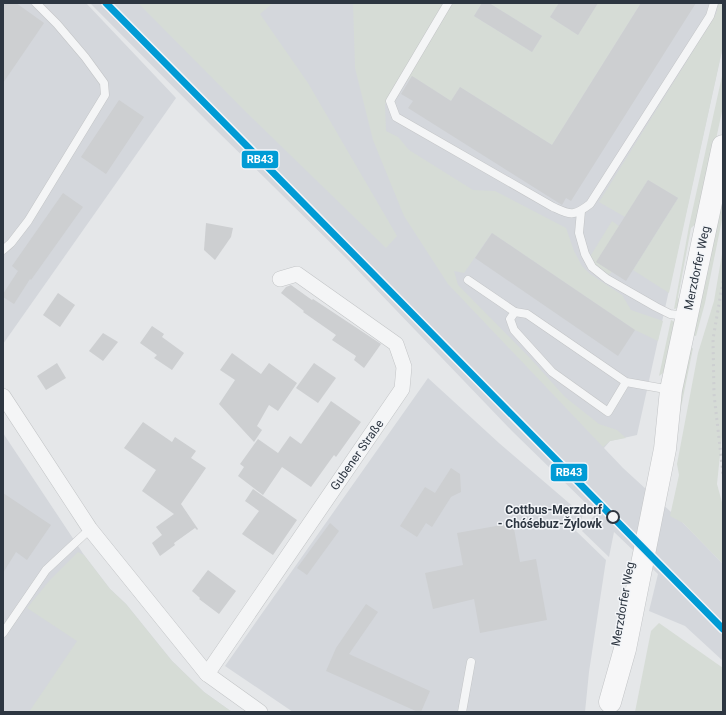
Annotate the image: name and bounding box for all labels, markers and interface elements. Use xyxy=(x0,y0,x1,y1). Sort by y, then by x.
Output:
line badge: RB43 xyxy=(241,150,279,169)
text: RB43 xyxy=(247,153,273,166)
street label: Merzdorfer Weg xyxy=(681,225,713,311)
street label: Gubener Straße xyxy=(328,417,386,493)
line badge: RB43 xyxy=(550,463,588,482)
text: RB43 xyxy=(556,466,582,479)
place label: Cottbus-Merzdorf - Chóśebuz-Žylowk xyxy=(498,503,603,531)
marker: Cottbus-Merzdorf - Chóśebuz-Žylowk xyxy=(606,510,620,524)
street label: Merzdorfer Weg xyxy=(609,561,637,647)

